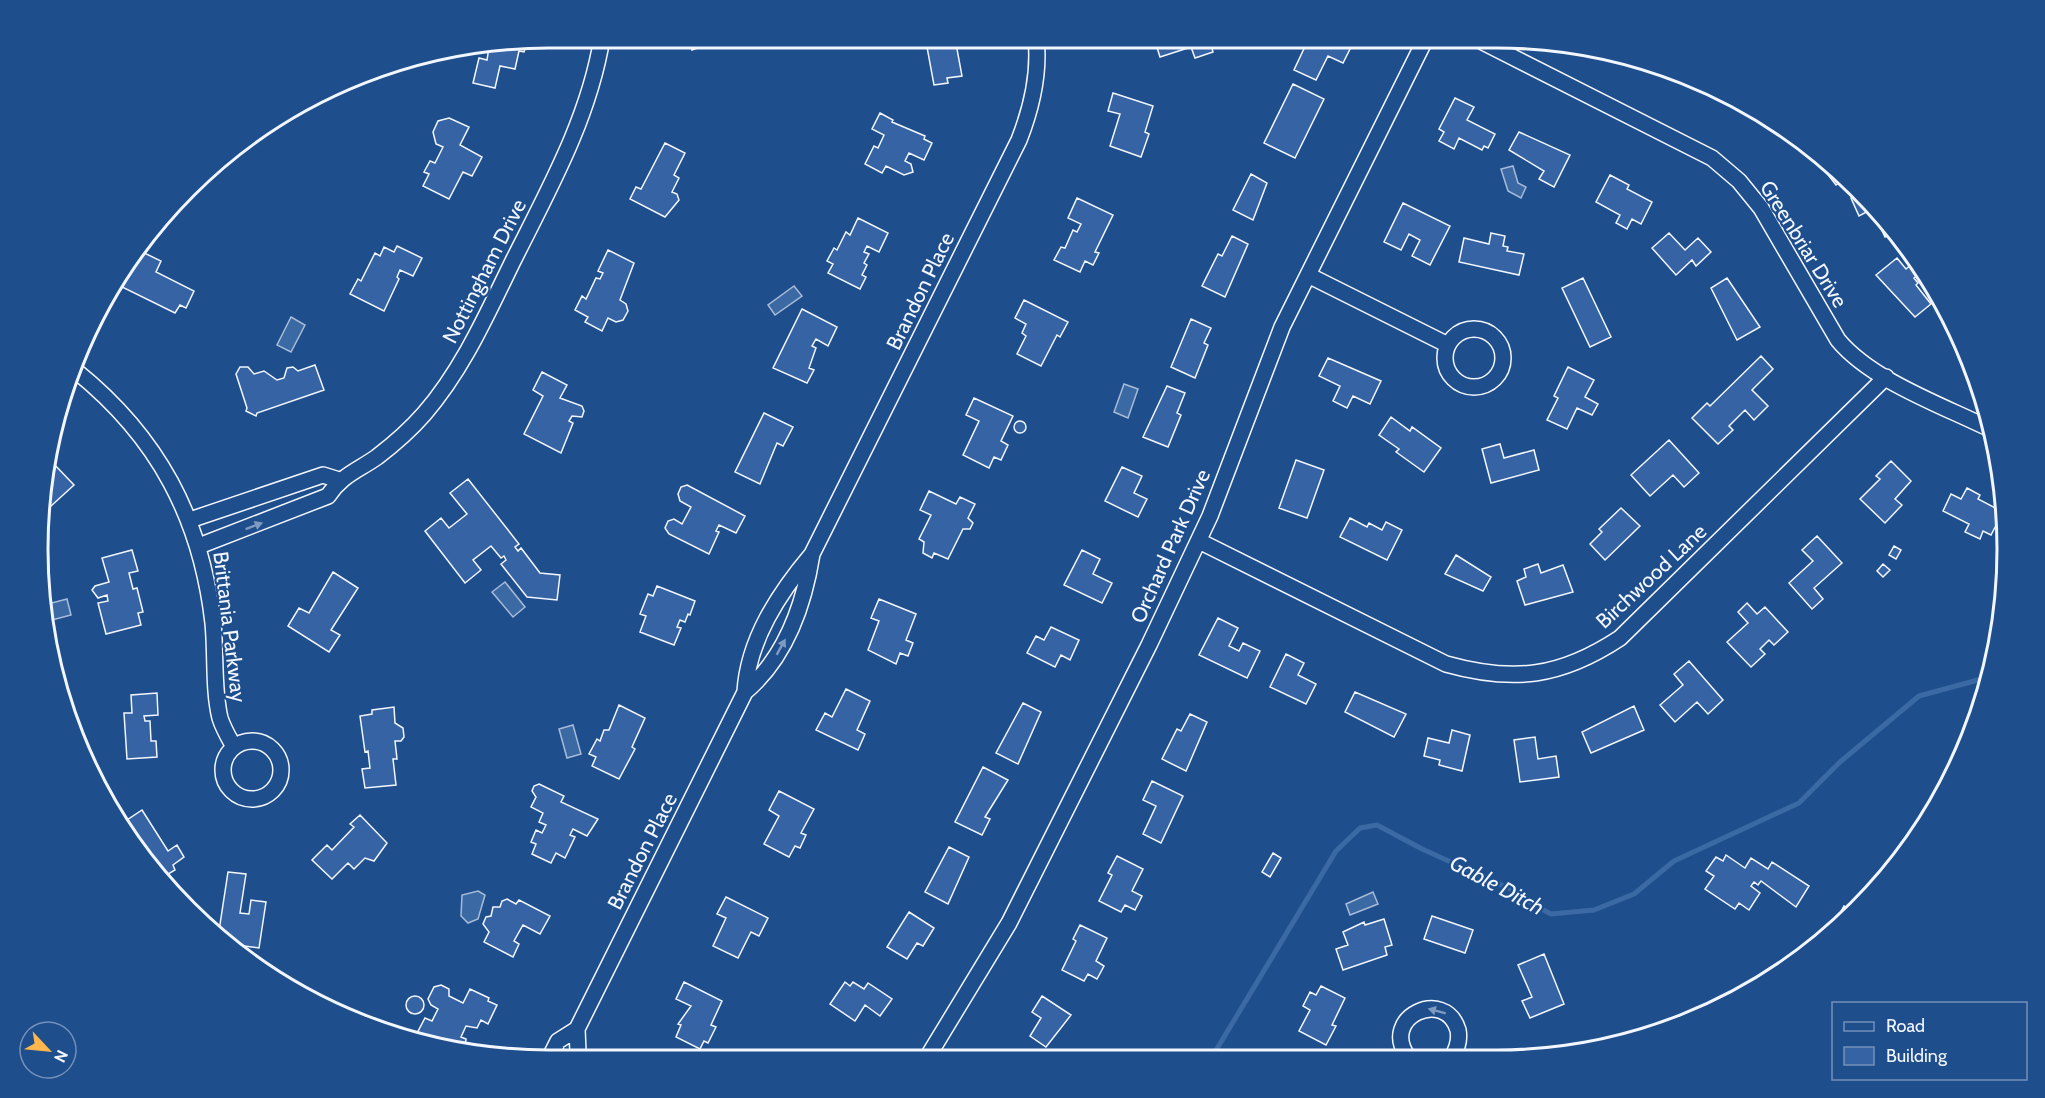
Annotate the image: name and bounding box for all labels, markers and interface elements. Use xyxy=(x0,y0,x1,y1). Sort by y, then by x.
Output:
street label: Greenbriar Drive xyxy=(1755,176,1853,312)
street label: Nottingham Drive xyxy=(437,195,531,347)
street label: Brandon Place xyxy=(881,228,959,354)
street label: Orchard Park Drive xyxy=(1125,465,1215,627)
street label: Birchwood Lane xyxy=(1591,518,1712,633)
one-way arrow xyxy=(245,520,263,530)
street label: Brittania Parkway xyxy=(208,550,252,704)
one-way arrow xyxy=(776,638,786,655)
street label: Brandon Place xyxy=(602,788,682,913)
water label: Gable Ditch xyxy=(1445,849,1549,921)
legend xyxy=(1832,1002,2027,1080)
one-way arrow xyxy=(1428,1006,1446,1016)
text: Road xyxy=(1886,1015,1925,1037)
north arrow xyxy=(18,1020,78,1080)
text: Building xyxy=(1886,1045,1948,1067)
text: N xyxy=(50,1047,72,1066)

